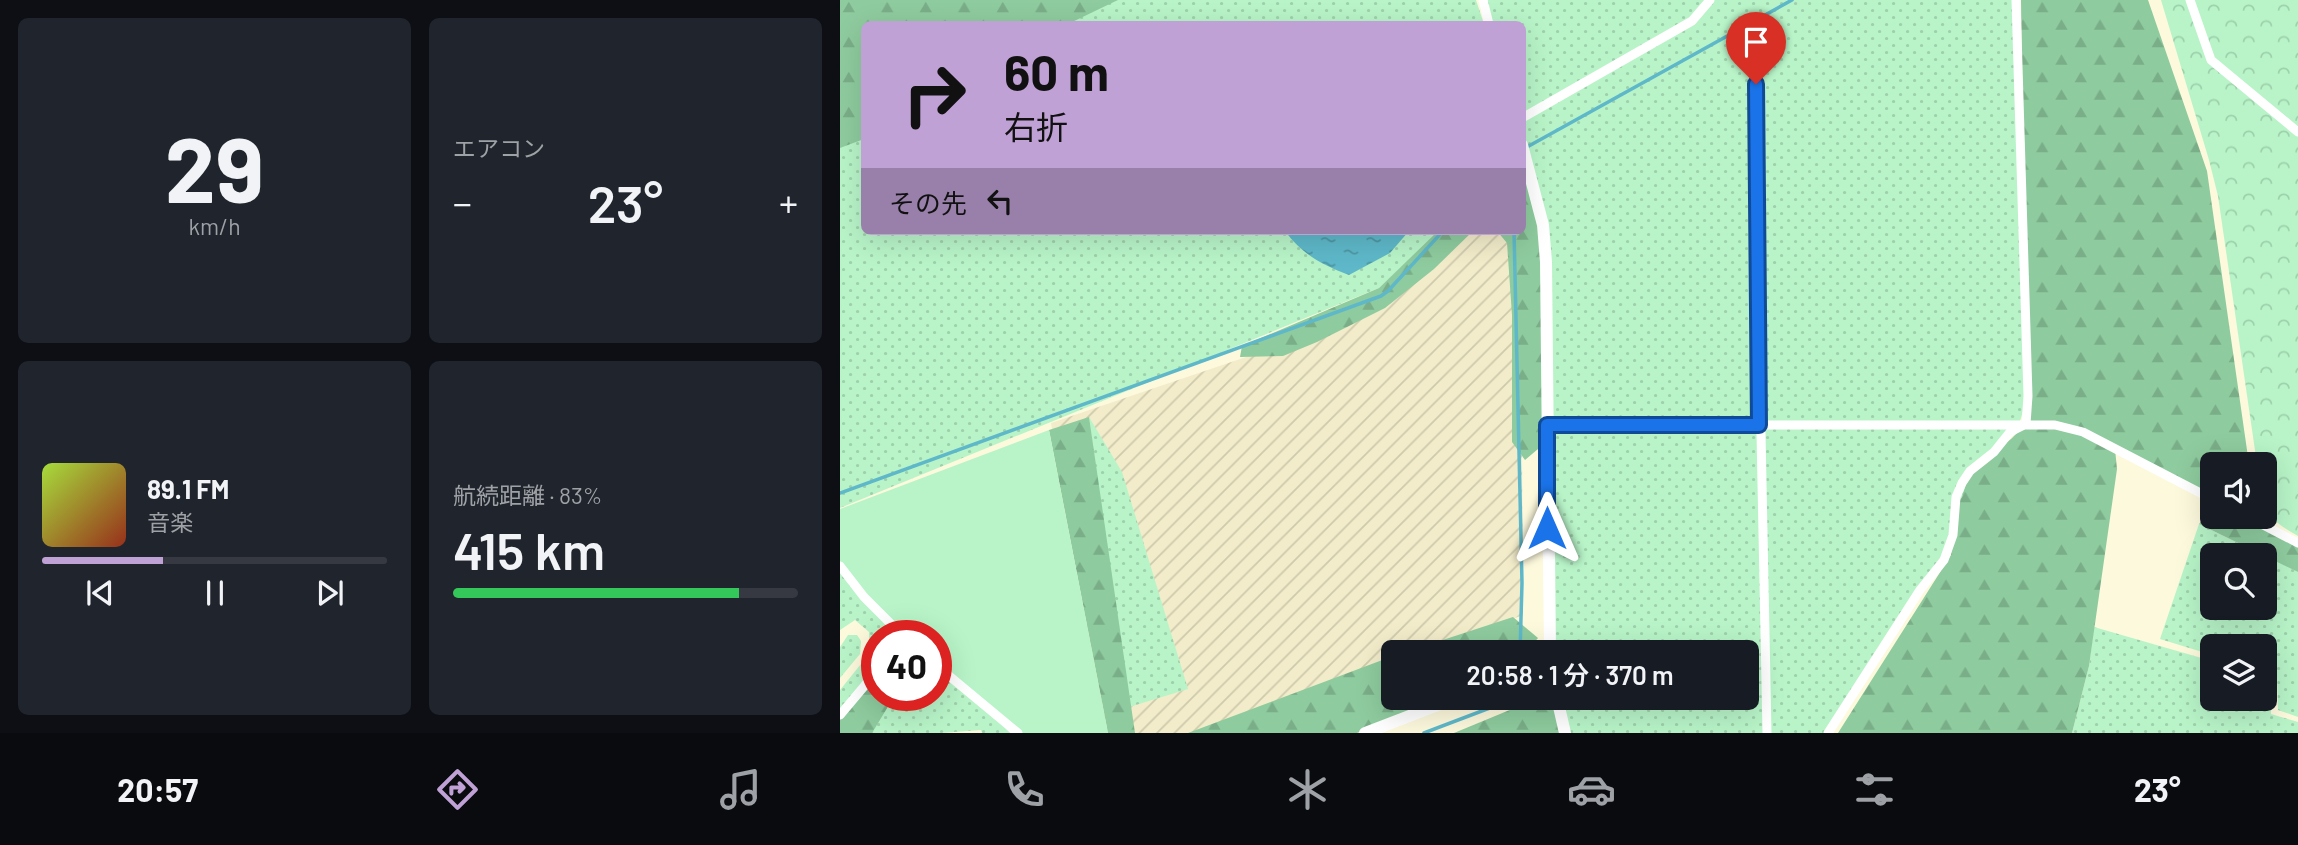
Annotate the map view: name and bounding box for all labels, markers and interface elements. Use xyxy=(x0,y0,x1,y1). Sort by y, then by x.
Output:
pin xyxy=(1726,12.0,1786,84)
icon: arrive xyxy=(1737,23,1775,61)
text: 60 m xyxy=(1004,42,1109,101)
icon: right xyxy=(889,49,980,140)
text: 右折 xyxy=(1004,107,1068,145)
text: 29 xyxy=(165,112,264,221)
text: エアコン xyxy=(453,134,545,162)
text: 23° xyxy=(588,171,663,233)
text: − xyxy=(453,179,472,225)
text: + xyxy=(779,179,798,225)
icon: left xyxy=(981,182,1019,220)
text: その先 xyxy=(889,187,967,218)
text: km/h xyxy=(188,212,241,240)
map controls xyxy=(2200,452,2277,711)
button: sound xyxy=(2200,452,2277,529)
text: 89.1 FM xyxy=(147,473,229,504)
text: 航続距離 · 83% xyxy=(453,481,602,509)
position arrow xyxy=(1510,491,1584,565)
text: 音楽 xyxy=(147,508,193,536)
text: 415 km xyxy=(453,518,605,580)
button: search xyxy=(2200,543,2277,620)
icon: previous xyxy=(81,574,119,612)
icon: pause xyxy=(196,574,234,612)
icon: next xyxy=(311,574,349,612)
speed limit sign: 40 xyxy=(861,620,952,711)
button: layers xyxy=(2200,634,2277,711)
text: 20:58 · 1 分 · 370 m xyxy=(1467,659,1673,690)
icon: directions xyxy=(433,765,482,814)
icon: music xyxy=(716,765,765,814)
icon: phone xyxy=(1000,765,1049,814)
icon: climate xyxy=(1283,765,1332,814)
icon: car xyxy=(1567,765,1616,814)
icon: filters xyxy=(1850,765,1899,814)
text: 20:57 xyxy=(117,770,198,808)
text: 23° xyxy=(2134,770,2181,808)

